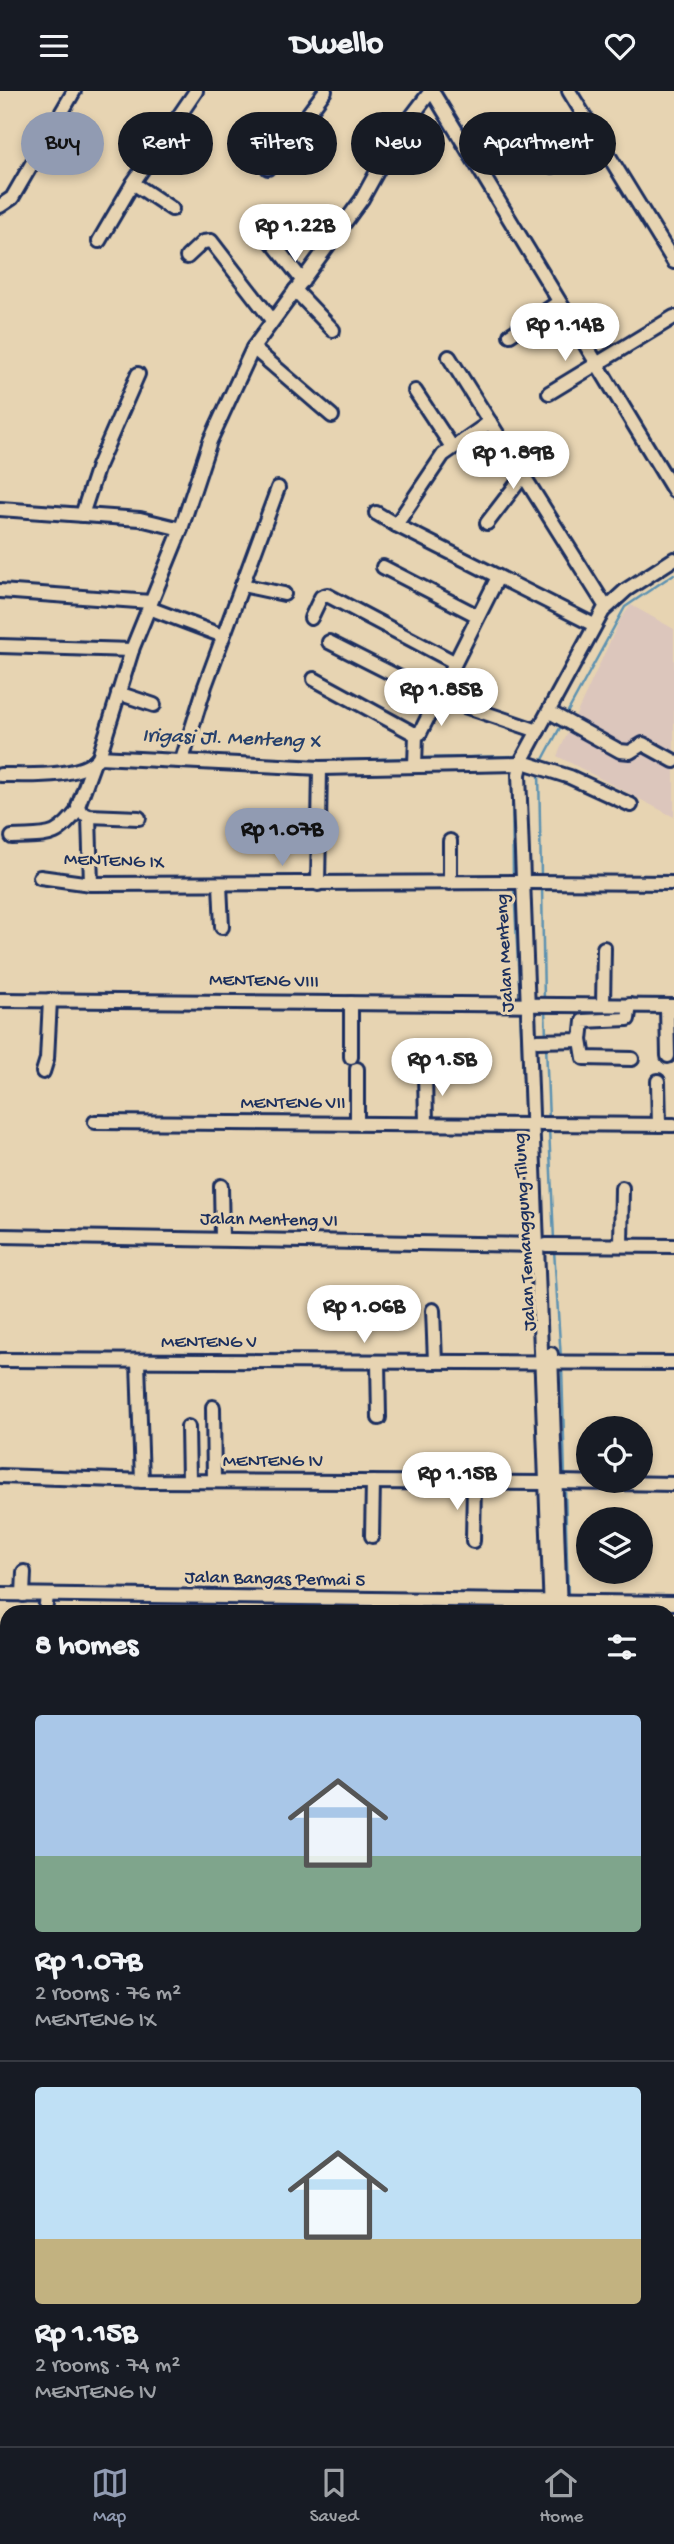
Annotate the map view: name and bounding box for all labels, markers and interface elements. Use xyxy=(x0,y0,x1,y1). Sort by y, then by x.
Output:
icon: menu xyxy=(35,27,73,65)
text: Dwello xyxy=(291,27,383,65)
icon: heart xyxy=(601,27,639,65)
chip: Buy xyxy=(21,112,104,175)
chip: Rent xyxy=(118,112,213,175)
chip: Filters xyxy=(227,112,337,175)
chip: New xyxy=(351,112,445,175)
chip: Apartment xyxy=(459,112,616,175)
pin: Rp 1.22B xyxy=(223,205,367,264)
text: Rp 1.22B xyxy=(255,213,335,240)
pin: Rp 1.14B xyxy=(493,303,637,363)
text: Rp 1.14B xyxy=(526,312,604,339)
pin: Rp 1.89B xyxy=(441,431,585,491)
text: Rp 1.89B xyxy=(472,440,554,467)
pin: Rp 1.85B xyxy=(369,669,513,728)
text: Rp 1.85B xyxy=(400,677,482,704)
water label: Irigasi Jl. Menteng X xyxy=(142,724,322,756)
pin: Rp 1.07B xyxy=(210,809,354,868)
text: Rp 1.07B xyxy=(241,817,323,844)
street label: MENTENG IX xyxy=(64,849,165,875)
street label: Jalan Menteng xyxy=(491,893,521,1013)
street label: MENTENG VIII xyxy=(209,970,319,994)
pin: Rp 1.5B xyxy=(377,1039,507,1098)
text: Rp 1.5B xyxy=(407,1047,477,1074)
street label: MENTENG VII xyxy=(240,1093,346,1116)
street label: Jalan Temanggung Tilung xyxy=(509,1132,543,1332)
street label: Jalan Menteng VI xyxy=(200,1208,338,1234)
pin: Rp 1.06B xyxy=(292,1285,436,1345)
text: Rp 1.06B xyxy=(323,1294,405,1321)
street label: MENTENG V xyxy=(161,1332,257,1355)
map controls xyxy=(576,1416,653,1584)
button: locate xyxy=(576,1416,653,1493)
street label: MENTENG IV xyxy=(223,1451,323,1474)
pin: Rp 1.15B xyxy=(385,1453,529,1512)
text: Rp 1.15B xyxy=(418,1461,496,1488)
button: layers xyxy=(576,1507,653,1584)
street label: Jalan Bangas Permai 5 xyxy=(184,1567,366,1593)
icon: filters xyxy=(603,1628,641,1666)
text: 8 homes xyxy=(35,1630,138,1665)
icon: home xyxy=(275,1760,401,1886)
text: Rp 1.07B xyxy=(35,1946,142,1981)
text: 2 rooms · 76 m² xyxy=(35,1981,181,2008)
text: MENTENG IX xyxy=(35,2008,156,2035)
icon: home xyxy=(275,2132,401,2258)
text: Rp 1.15B xyxy=(35,2318,137,2353)
text: 2 rooms · 74 m² xyxy=(35,2353,180,2380)
text: MENTENG IV xyxy=(35,2380,157,2407)
tab: Map xyxy=(91,2464,129,2529)
tab: Saved xyxy=(310,2464,358,2529)
tab: Home xyxy=(539,2464,583,2529)

